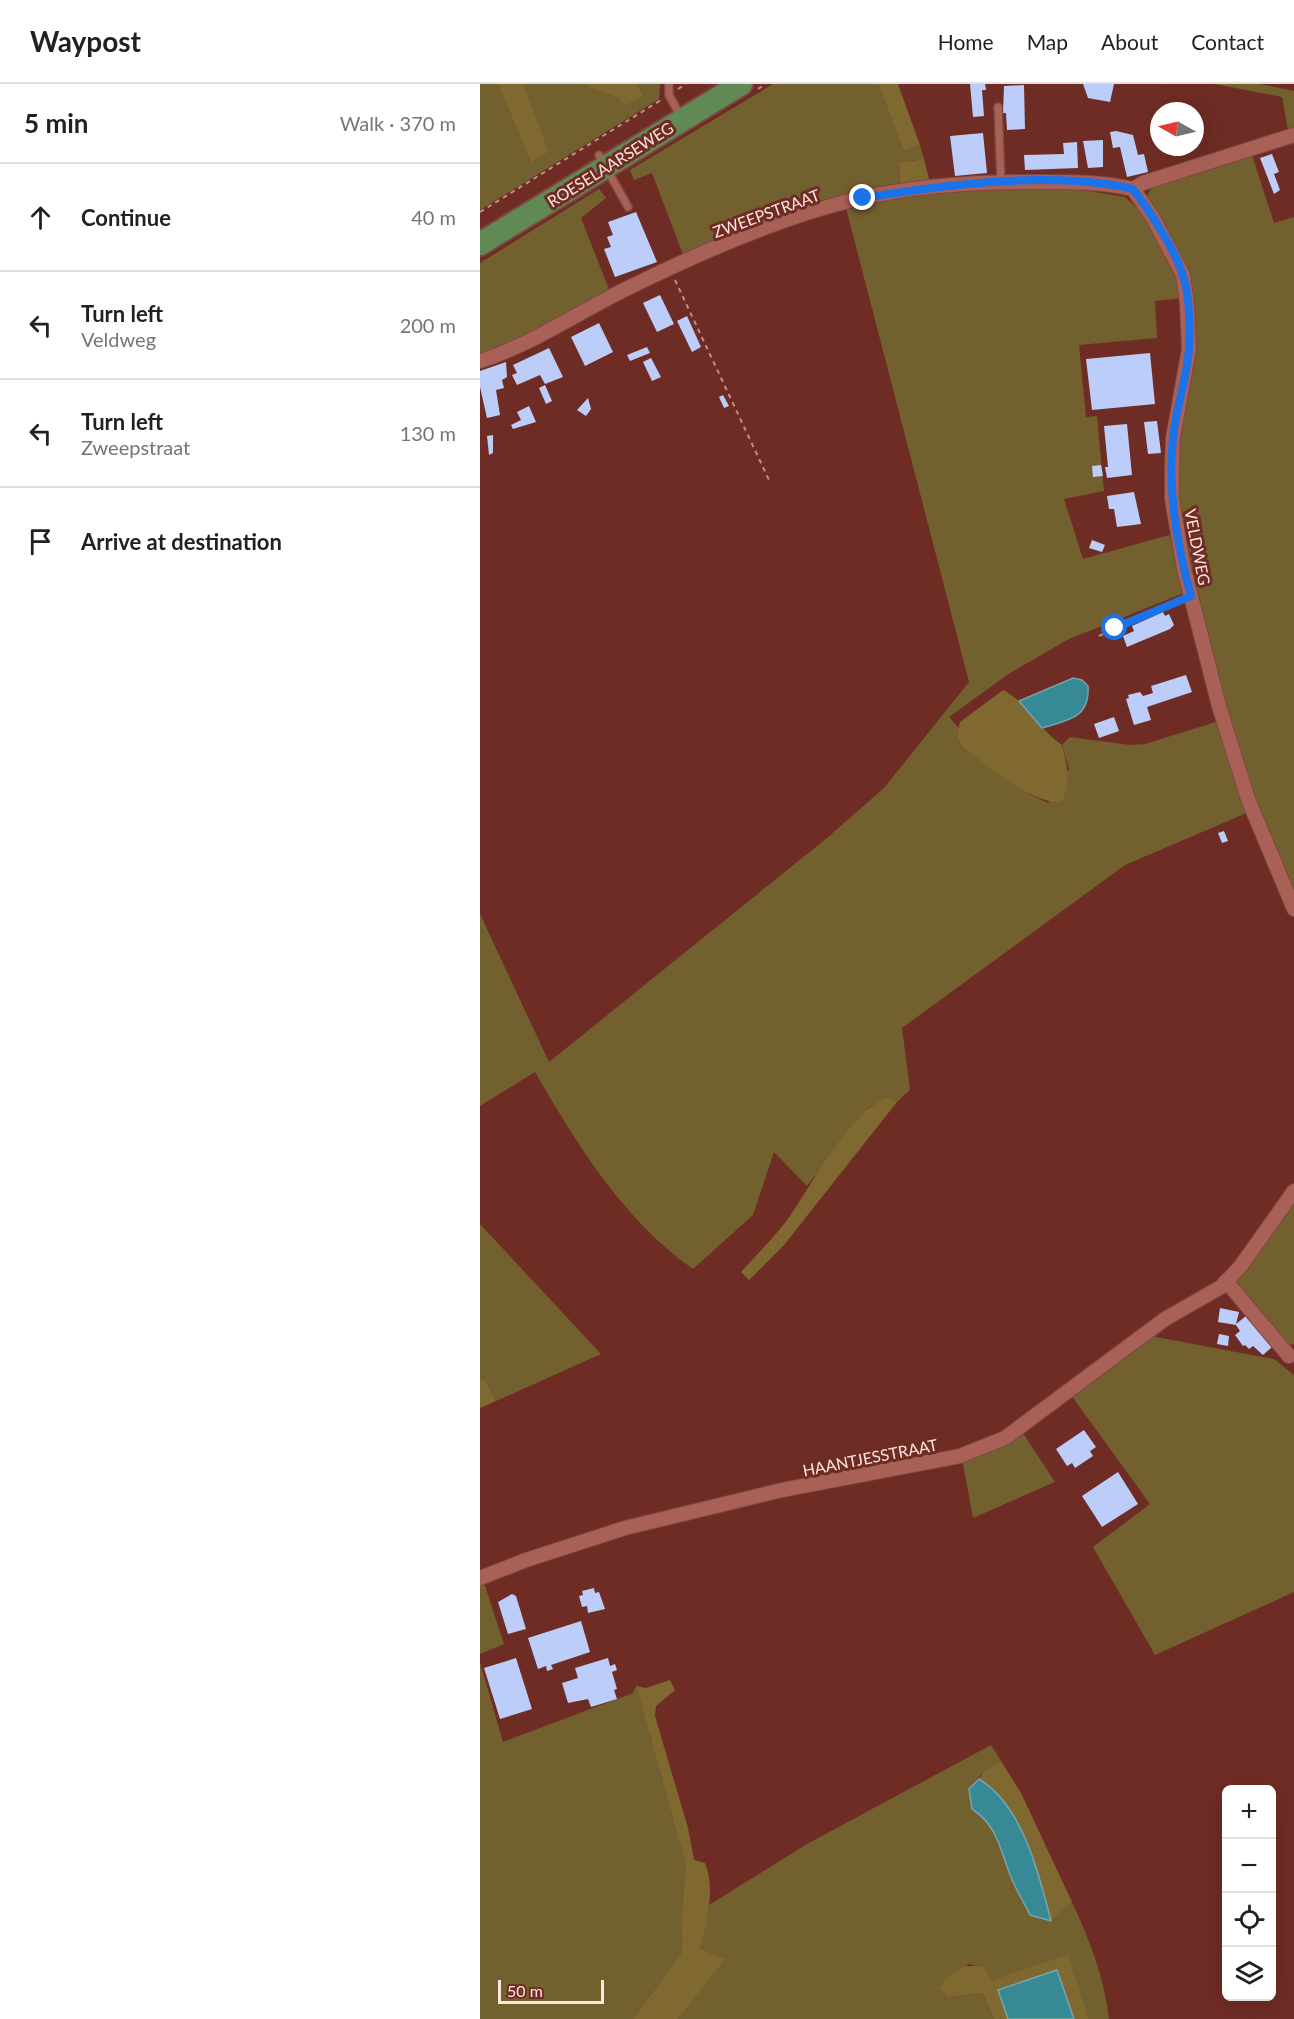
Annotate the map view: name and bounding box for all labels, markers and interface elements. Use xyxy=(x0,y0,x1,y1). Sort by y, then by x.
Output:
text: Waypost xyxy=(30,24,141,58)
text: Home xyxy=(938,29,994,54)
text: Map xyxy=(1027,29,1068,54)
text: About xyxy=(1101,29,1158,54)
text: Contact xyxy=(1191,29,1264,54)
north arrow xyxy=(1150,102,1204,156)
text: 5 min xyxy=(24,107,88,139)
text: Walk · 370 m xyxy=(340,111,456,135)
street label: ROESELAARSEWEG xyxy=(544,118,676,210)
route end xyxy=(849,184,875,210)
street label: ZWEEPSTRAAT xyxy=(710,185,823,241)
icon: ahead xyxy=(24,201,57,234)
text: Continue xyxy=(81,204,171,231)
text: 40 m xyxy=(411,205,456,229)
text: Turn left xyxy=(81,300,163,327)
icon: left xyxy=(24,309,57,342)
text: 200 m xyxy=(400,313,456,337)
text: Veldweg xyxy=(81,327,156,351)
text: Turn left xyxy=(81,408,163,435)
icon: left xyxy=(24,417,57,450)
text: 130 m xyxy=(400,421,456,445)
text: Zweepstraat xyxy=(81,435,190,459)
street label: VELDWEG xyxy=(1181,507,1215,587)
icon: arrive xyxy=(24,525,57,558)
text: Arrive at destination xyxy=(81,528,282,555)
route start xyxy=(1101,614,1127,640)
street label: HAANTJESSTRAAT xyxy=(801,1434,940,1479)
map controls xyxy=(1222,1785,1276,2001)
button: + xyxy=(1222,1785,1276,1839)
button: − xyxy=(1222,1839,1276,1893)
button: locate xyxy=(1222,1893,1276,1947)
button: layers xyxy=(1222,1947,1276,2001)
scale bar xyxy=(498,1977,604,2004)
text: 50 m xyxy=(507,1981,543,2000)

